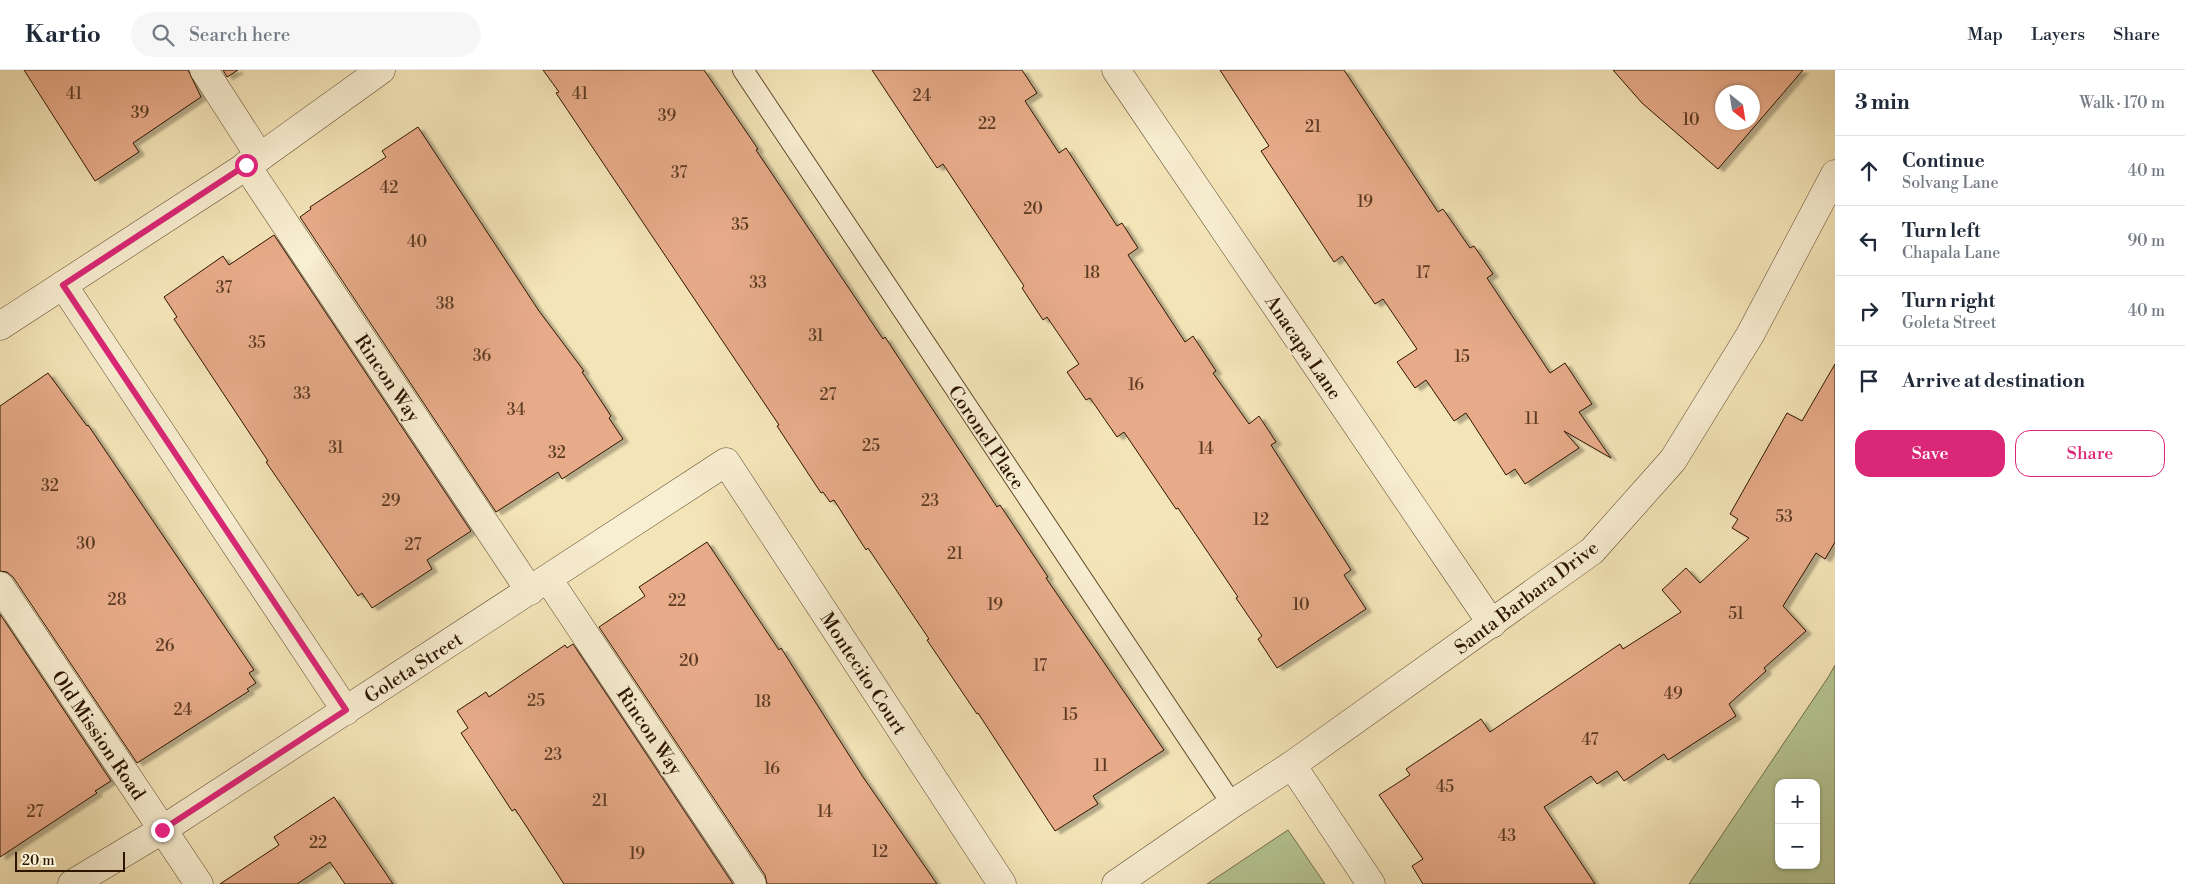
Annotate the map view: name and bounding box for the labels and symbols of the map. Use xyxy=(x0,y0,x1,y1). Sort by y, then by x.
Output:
house number: 41 xyxy=(66,84,82,104)
house number: 41 xyxy=(572,84,588,104)
north arrow xyxy=(1715,85,1760,130)
house number: 24 xyxy=(913,86,932,106)
house number: 39 xyxy=(131,103,150,123)
house number: 39 xyxy=(658,106,677,126)
house number: 10 xyxy=(1683,110,1700,130)
house number: 22 xyxy=(978,114,996,134)
house number: 21 xyxy=(1305,117,1321,137)
route start xyxy=(235,154,258,177)
house number: 37 xyxy=(671,163,687,183)
house number: 42 xyxy=(380,178,398,198)
house number: 19 xyxy=(1357,192,1373,212)
house number: 20 xyxy=(1023,199,1043,219)
house number: 35 xyxy=(731,215,749,235)
house number: 40 xyxy=(407,232,427,252)
house number: 18 xyxy=(1084,263,1100,283)
house number: 17 xyxy=(1416,263,1430,283)
house number: 33 xyxy=(749,273,767,293)
house number: 37 xyxy=(216,278,232,298)
street label: Anacapa Lane xyxy=(1259,290,1347,404)
house number: 38 xyxy=(436,294,455,314)
house number: 31 xyxy=(808,326,824,346)
street label: Rincon Way xyxy=(349,330,426,428)
house number: 35 xyxy=(248,333,266,353)
house number: 36 xyxy=(473,346,492,366)
house number: 15 xyxy=(1454,347,1470,367)
house number: 16 xyxy=(1128,375,1144,395)
street label: Coronel Place xyxy=(943,381,1030,494)
house number: 33 xyxy=(293,384,311,404)
house number: 27 xyxy=(819,385,837,405)
house number: 34 xyxy=(507,400,526,420)
house number: 11 xyxy=(1525,409,1539,429)
house number: 25 xyxy=(862,436,880,456)
house number: 31 xyxy=(328,438,344,458)
house number: 14 xyxy=(1198,439,1214,459)
house number: 32 xyxy=(548,443,566,463)
house number: 32 xyxy=(41,476,59,496)
house number: 29 xyxy=(382,491,401,511)
house number: 23 xyxy=(921,491,939,511)
house number: 53 xyxy=(1775,507,1793,527)
house number: 12 xyxy=(1253,510,1269,530)
house number: 30 xyxy=(76,534,96,554)
house number: 27 xyxy=(404,535,422,555)
street label: Santa Barbara Drive xyxy=(1450,536,1603,660)
house number: 21 xyxy=(947,544,963,564)
house number: 28 xyxy=(108,590,127,610)
house number: 22 xyxy=(668,591,686,611)
house number: 19 xyxy=(987,595,1003,615)
house number: 10 xyxy=(1293,595,1310,615)
house number: 51 xyxy=(1728,604,1744,624)
street label: Montecito Court xyxy=(815,608,912,740)
street label: Goleta Street xyxy=(360,627,467,708)
house number: 26 xyxy=(156,636,175,656)
house number: 20 xyxy=(679,651,699,671)
house number: 17 xyxy=(1033,656,1047,676)
street label: Old Mission Road xyxy=(46,666,150,805)
street label: Rincon Way xyxy=(611,683,688,781)
house number: 49 xyxy=(1663,684,1683,704)
house number: 25 xyxy=(527,691,545,711)
house number: 18 xyxy=(755,692,771,712)
house number: 24 xyxy=(174,700,193,720)
house number: 15 xyxy=(1062,705,1078,725)
house number: 47 xyxy=(1582,730,1598,750)
house number: 23 xyxy=(544,745,562,765)
house number: 11 xyxy=(1094,756,1108,776)
house number: 16 xyxy=(764,759,780,779)
house number: 45 xyxy=(1436,777,1454,797)
house number: 21 xyxy=(592,791,608,811)
house number: 27 xyxy=(26,802,44,822)
house number: 14 xyxy=(817,802,833,822)
route end xyxy=(151,819,174,842)
house number: 43 xyxy=(1498,826,1516,846)
house number: 22 xyxy=(309,833,327,853)
house number: 12 xyxy=(872,842,888,862)
house number: 19 xyxy=(629,844,645,864)
scale bar xyxy=(15,849,125,872)

